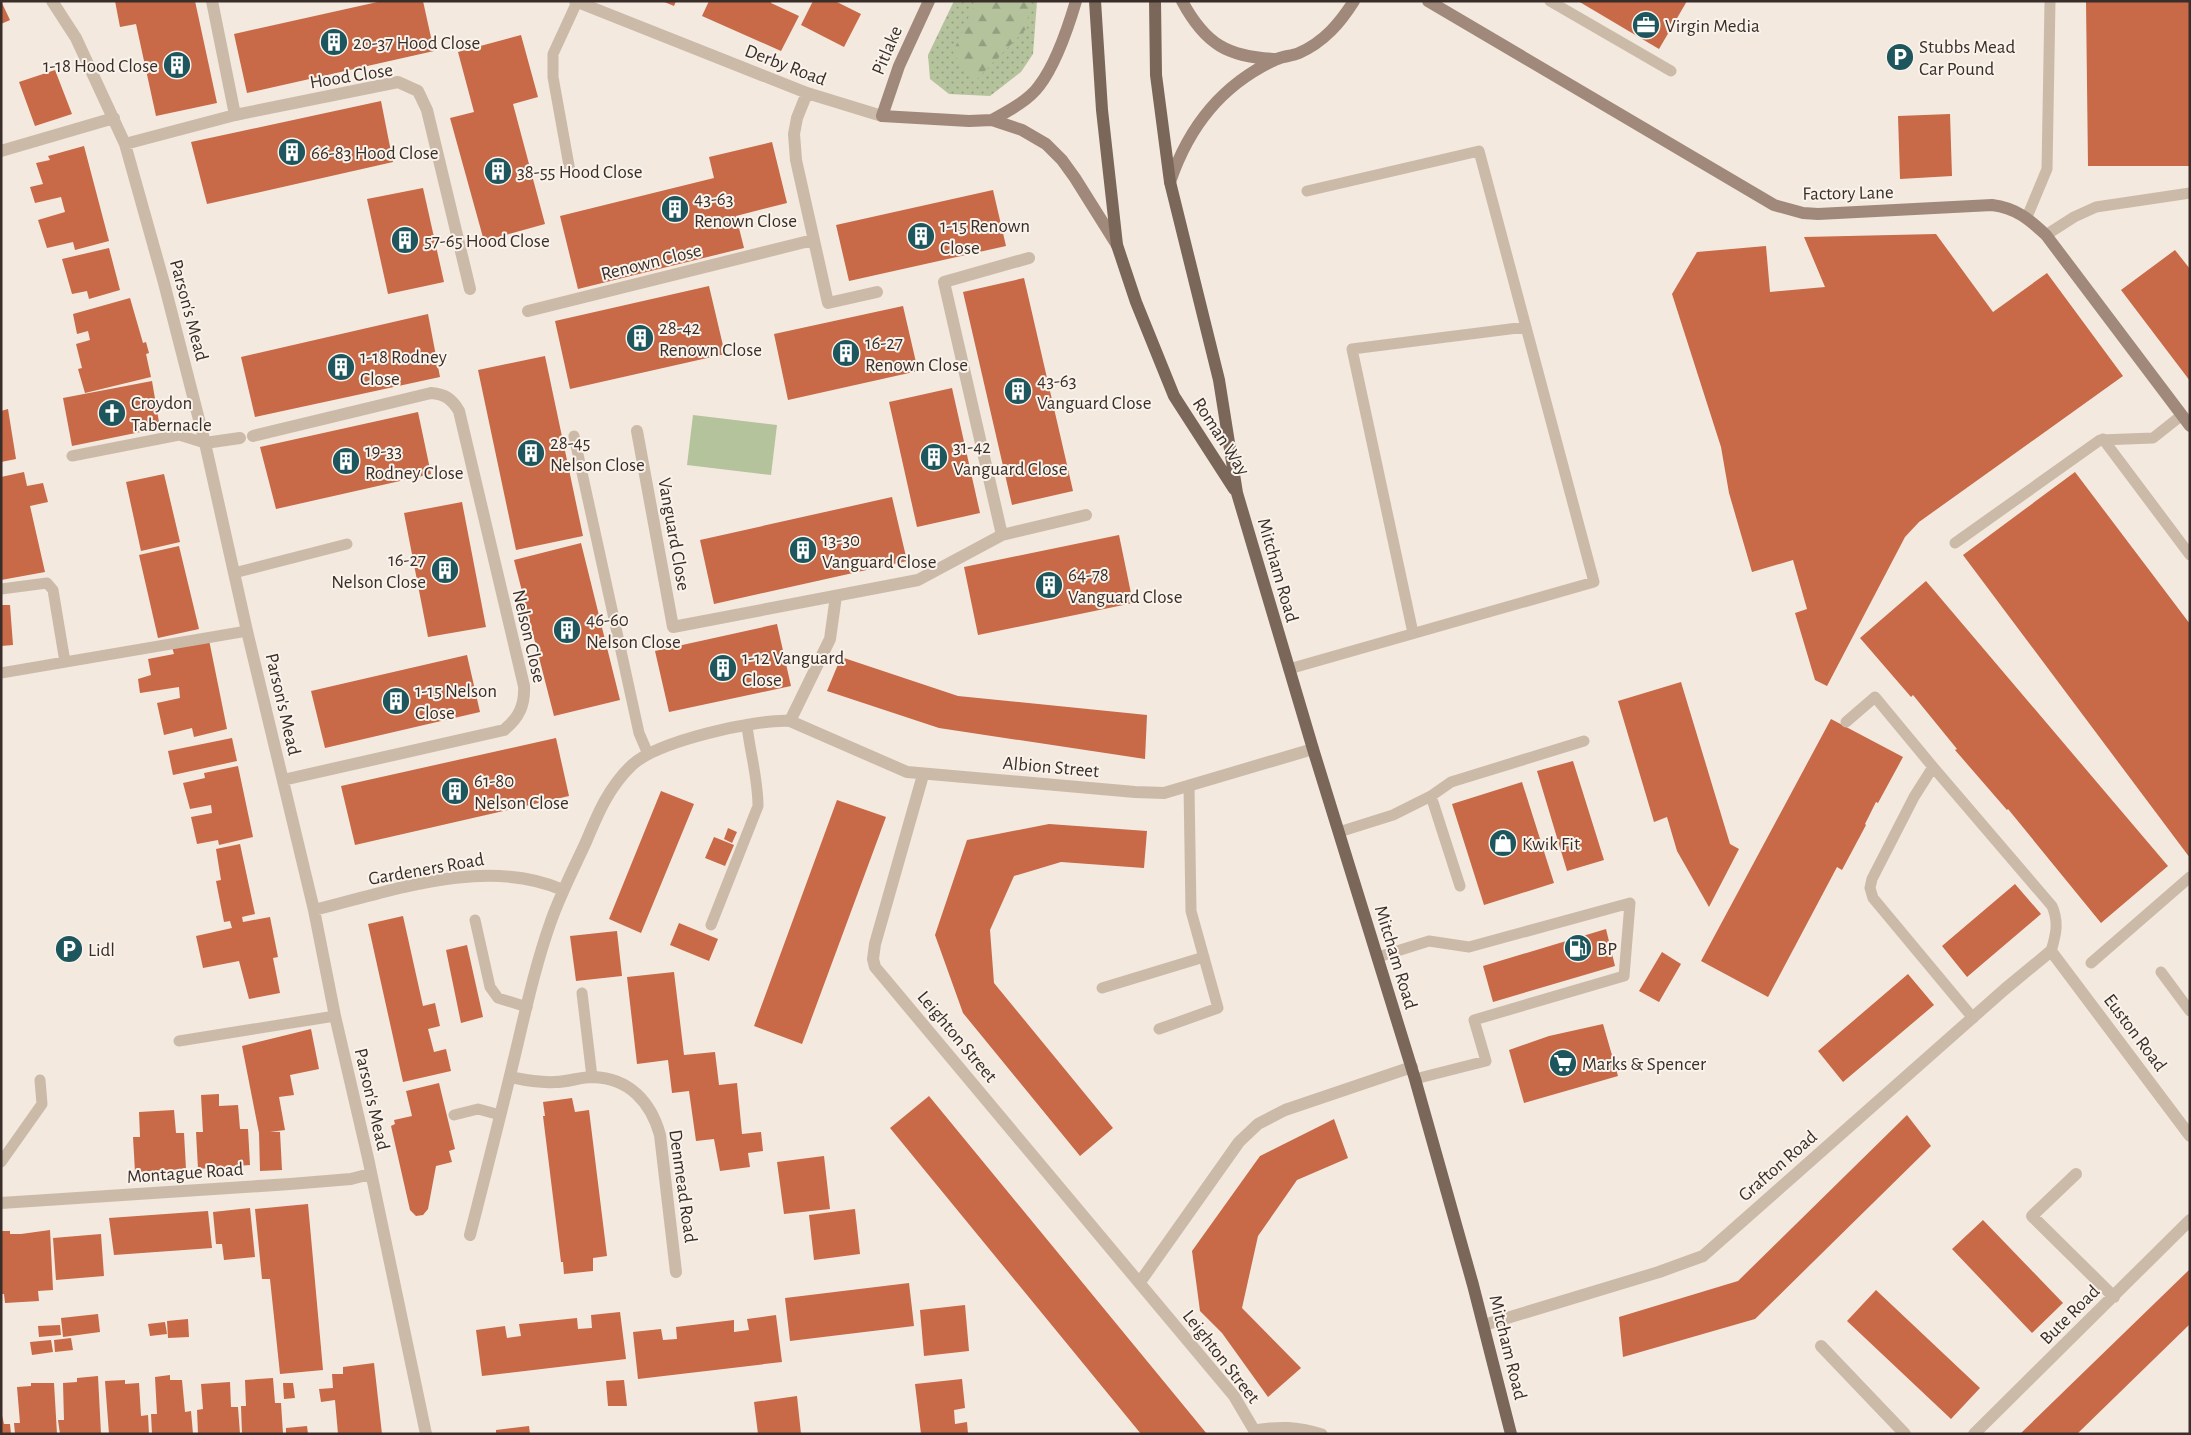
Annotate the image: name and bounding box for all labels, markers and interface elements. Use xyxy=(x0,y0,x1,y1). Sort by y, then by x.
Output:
office icon: Virgin Media xyxy=(1631,10,1661,40)
place label: Virgin Media xyxy=(1665,17,1760,36)
street label: Pitlake xyxy=(869,23,906,78)
building icon: 20-37 Hood Close xyxy=(319,27,349,57)
place label: 20-37 Hood Close xyxy=(353,34,480,53)
place label: Stubbs Mead Car Pound xyxy=(1919,38,2016,79)
street label: Derby Road xyxy=(742,41,829,90)
parking icon: Stubbs Mead Car Pound xyxy=(1885,42,1915,72)
building icon: 1-18 Hood Close xyxy=(162,50,192,80)
place label: 1-18 Hood Close xyxy=(43,57,158,76)
street label: Hood Close xyxy=(308,61,394,92)
building icon: 66-83 Hood Close xyxy=(277,137,307,167)
place label: 66-83 Hood Close xyxy=(311,144,439,163)
building icon: 38-55 Hood Close xyxy=(483,156,513,186)
place label: 38-55 Hood Close xyxy=(517,163,643,182)
street label: Factory Lane xyxy=(1802,183,1894,204)
place label: 43-63 Renown Close xyxy=(694,190,797,231)
building icon: 43-63 Renown Close xyxy=(660,194,690,224)
place label: 1-15 Renown Close xyxy=(940,217,1030,258)
building icon: 1-15 Renown Close xyxy=(906,221,936,251)
building icon: 57-65 Hood Close xyxy=(390,225,420,255)
place label: 57-65 Hood Close xyxy=(424,232,550,251)
street label: Renown Close xyxy=(599,241,704,284)
street label: Parson's Mead xyxy=(166,258,211,363)
place label: 28-42 Renown Close xyxy=(659,319,762,360)
building icon: 28-42 Renown Close xyxy=(625,323,655,353)
place label: 16-27 Renown Close xyxy=(865,334,968,375)
building icon: 16-27 Renown Close xyxy=(831,338,861,368)
place label: 1-18 Rodney Close xyxy=(360,348,447,389)
building icon: 1-18 Rodney Close xyxy=(326,352,356,382)
place label: 43-63 Vanguard Close xyxy=(1037,372,1151,413)
building icon: 43-63 Vanguard Close xyxy=(1003,376,1033,406)
place label: Croydon Tabernacle xyxy=(131,394,212,435)
street label: Roman Way xyxy=(1189,395,1253,479)
church icon: Croydon Tabernacle xyxy=(97,398,127,428)
place label: 28-45 Nelson Close xyxy=(550,434,645,475)
building icon: 28-45 Nelson Close xyxy=(516,438,546,468)
place label: 31-42 Vanguard Close xyxy=(953,438,1067,479)
place label: 19-33 Rodney Close xyxy=(365,442,464,483)
building icon: 31-42 Vanguard Close xyxy=(919,442,949,472)
building icon: 19-33 Rodney Close xyxy=(331,446,361,476)
street label: Vanguard Close xyxy=(654,476,693,592)
street label: Mitcham Road xyxy=(1254,516,1302,625)
place label: 13-30 Vanguard Close xyxy=(822,531,936,572)
building icon: 13-30 Vanguard Close xyxy=(788,535,818,565)
place label: 16-27 Nelson Close xyxy=(331,551,426,592)
building icon: 16-27 Nelson Close xyxy=(430,555,460,585)
place label: 64-78 Vanguard Close xyxy=(1068,566,1182,607)
building icon: 64-78 Vanguard Close xyxy=(1034,570,1064,600)
street label: Nelson Close xyxy=(509,588,548,685)
place label: 46-60 Nelson Close xyxy=(586,611,681,652)
building icon: 46-60 Nelson Close xyxy=(552,615,582,645)
place label: 1-12 Vanguard Close xyxy=(742,649,844,690)
street label: Parson's Mead xyxy=(262,651,304,757)
building icon: 1-12 Vanguard Close xyxy=(708,653,738,683)
place label: 1-15 Nelson Close xyxy=(415,682,497,723)
building icon: 1-15 Nelson Close xyxy=(381,686,411,716)
street label: Albion Street xyxy=(1002,754,1100,781)
place label: 61-80 Nelson Close xyxy=(474,772,569,813)
building icon: 61-80 Nelson Close xyxy=(440,776,470,806)
shop icon: Kwik Fit xyxy=(1488,828,1518,858)
place label: Kwik Fit xyxy=(1522,835,1580,854)
street label: Gardeners Road xyxy=(367,850,486,889)
street label: Mitcham Road xyxy=(1371,903,1420,1012)
fuel station icon: BP xyxy=(1563,933,1593,963)
parking icon: Lidl xyxy=(54,934,84,964)
place label: BP xyxy=(1597,940,1617,959)
place label: Lidl xyxy=(88,941,115,960)
street label: Leighton Street xyxy=(913,988,1000,1086)
street label: Euston Road xyxy=(2100,991,2170,1075)
street label: Parson's Mead xyxy=(351,1046,393,1152)
supermarket icon: Marks & Spencer xyxy=(1548,1048,1578,1078)
place label: Marks & Spencer xyxy=(1582,1055,1706,1074)
street label: Grafton Road xyxy=(1735,1127,1821,1205)
street label: Denmead Road xyxy=(665,1128,700,1244)
street label: Montague Road xyxy=(126,1160,244,1187)
street label: Bute Road xyxy=(2037,1282,2104,1348)
street label: Mitcham Road xyxy=(1485,1293,1530,1402)
street label: Leighton Street xyxy=(1179,1307,1263,1407)

